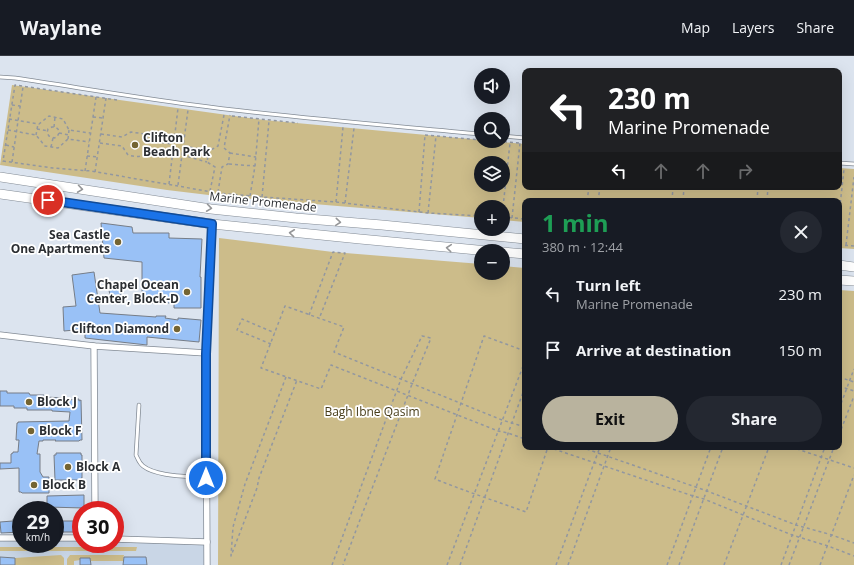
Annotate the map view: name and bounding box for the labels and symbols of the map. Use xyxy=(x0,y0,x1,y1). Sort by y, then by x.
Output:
place label: Clifton Beach Park xyxy=(143,129,211,160)
marker: Clifton Beach Park xyxy=(130,140,140,150)
pin xyxy=(31,183,65,217)
one-way arrow xyxy=(77,184,83,193)
street label: Marine Promenade xyxy=(209,187,318,216)
one-way arrow xyxy=(206,203,212,212)
one-way arrow xyxy=(335,217,341,226)
place label: Sea Castle One Apartments xyxy=(11,226,110,257)
one-way arrow xyxy=(289,228,295,237)
marker: Sea Castle One Apartments xyxy=(113,237,123,247)
one-way arrow xyxy=(446,243,452,252)
place label: Chapel Ocean Center, Block-D xyxy=(87,276,179,307)
marker: Chapel Ocean Center, Block-D xyxy=(182,287,192,297)
place label: Clifton Diamond xyxy=(71,320,169,337)
marker: Clifton Diamond xyxy=(172,324,182,334)
place label: Block J xyxy=(37,393,77,410)
marker: Block J xyxy=(24,397,34,407)
park label: Bagh Ibne Qasim xyxy=(324,403,420,420)
place label: Block F xyxy=(39,422,81,439)
marker: Block F xyxy=(26,426,36,436)
position arrow xyxy=(185,457,227,499)
place label: Block A xyxy=(76,458,121,475)
marker: Block A xyxy=(63,462,73,472)
place label: Block B xyxy=(42,476,86,493)
marker: Block B xyxy=(29,480,39,490)
speed limit sign: 30 xyxy=(72,501,124,553)

